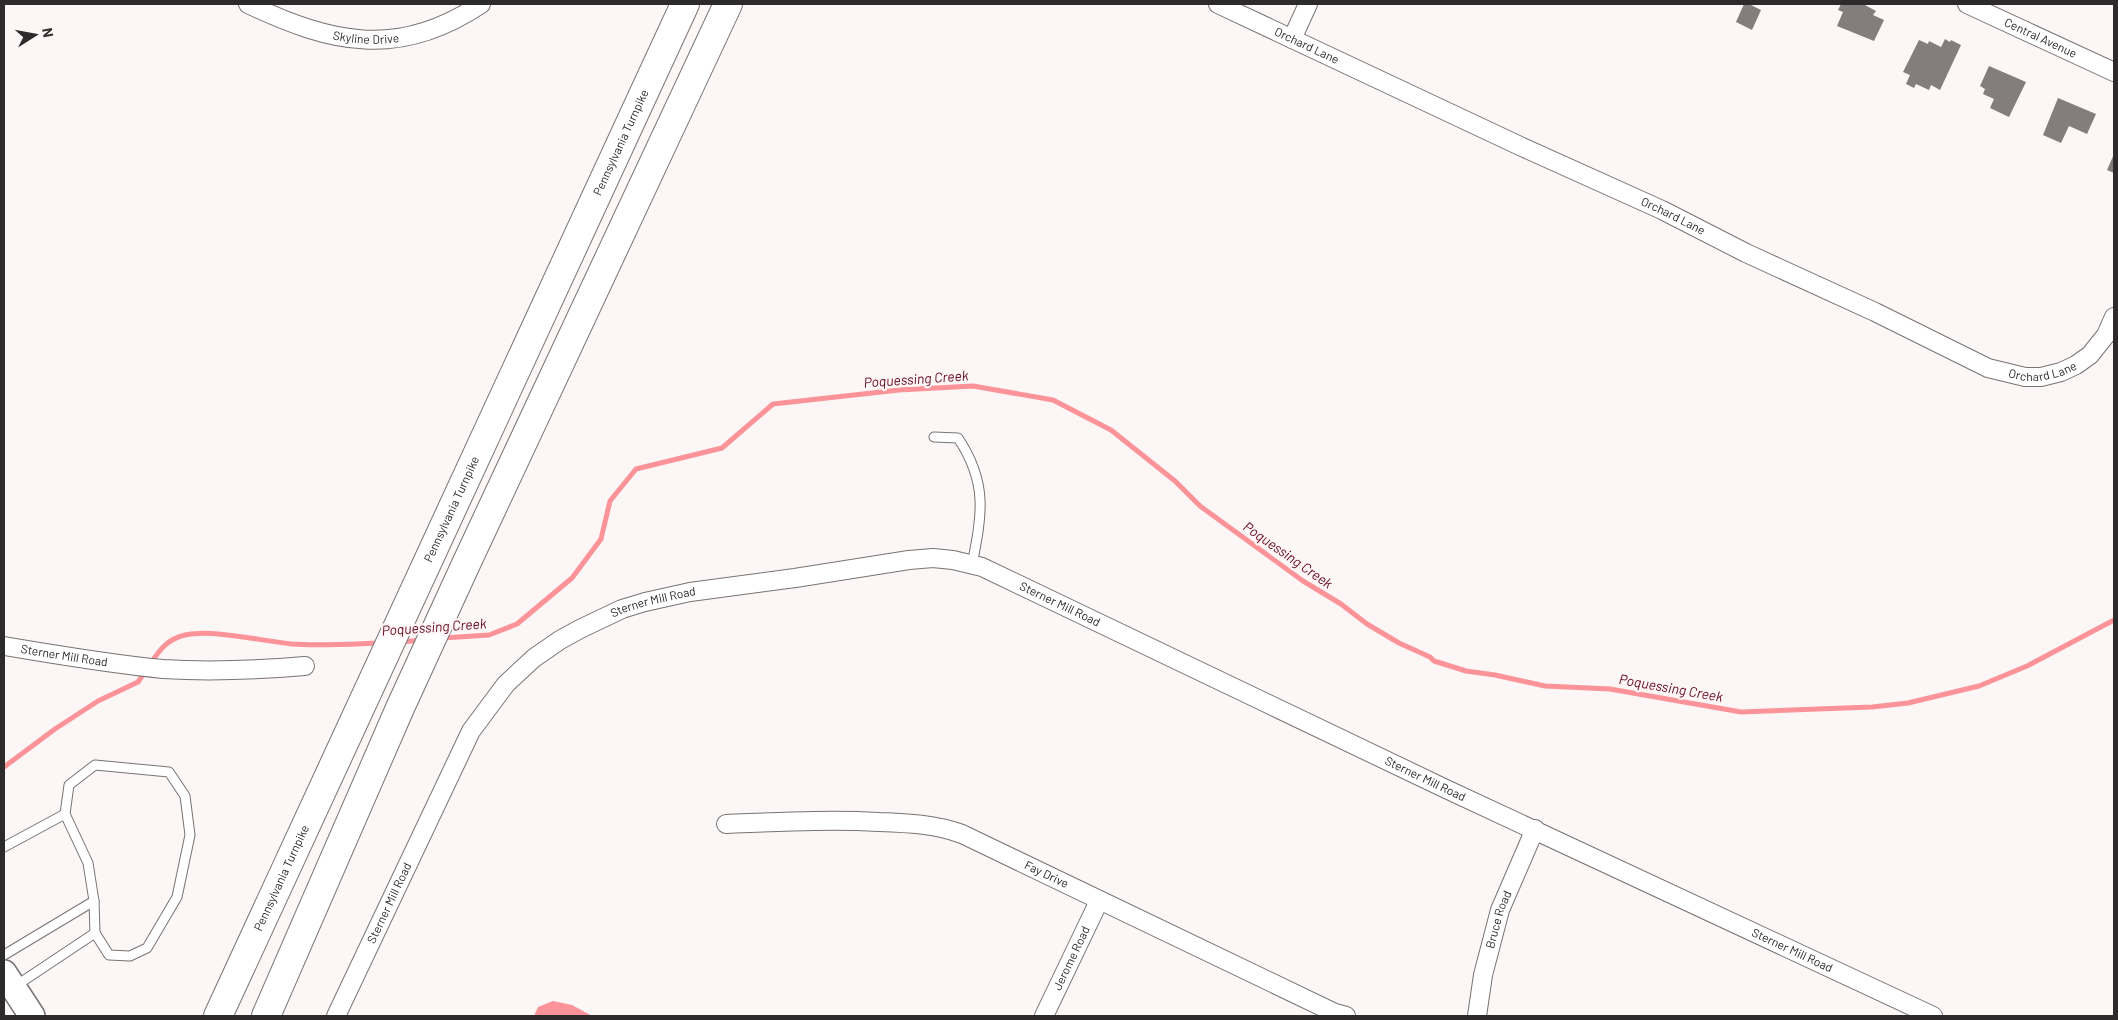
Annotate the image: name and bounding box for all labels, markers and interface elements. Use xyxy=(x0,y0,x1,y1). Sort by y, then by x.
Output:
north arrow xyxy=(10,10,60,60)
street label: Central Avenue xyxy=(2002,14,2079,60)
street label: Orchard Lane xyxy=(1273,24,1342,66)
text: N xyxy=(39,26,57,39)
street label: Skyline Drive xyxy=(332,27,400,46)
street label: Pennsylvania Turnpike xyxy=(590,87,651,197)
street label: Orchard Lane xyxy=(1639,194,1708,237)
street label: Orchard Lane xyxy=(2007,358,2078,383)
water label: Poquessing Creek xyxy=(863,366,969,391)
street label: Pennsylvania Turnpike xyxy=(420,454,481,564)
water label: Poquessing Creek xyxy=(1240,517,1336,592)
street label: Sterner Mill Road xyxy=(1018,578,1103,629)
street label: Sterner Mill Road xyxy=(608,583,696,620)
water label: Poquessing Creek xyxy=(381,614,487,639)
street label: Sterner Mill Road xyxy=(20,641,109,668)
water label: Poquessing Creek xyxy=(1618,670,1725,705)
street label: Sterner Mill Road xyxy=(1383,753,1468,803)
street label: Pennsylvania Turnpike xyxy=(250,822,311,933)
street label: Fay Drive xyxy=(1023,857,1071,890)
street label: Sterner Mill Road xyxy=(364,860,414,945)
street label: Bruce Road xyxy=(1482,888,1514,950)
street label: Jerome Road xyxy=(1049,923,1092,992)
street label: Sterner Mill Road xyxy=(1750,925,1835,974)

